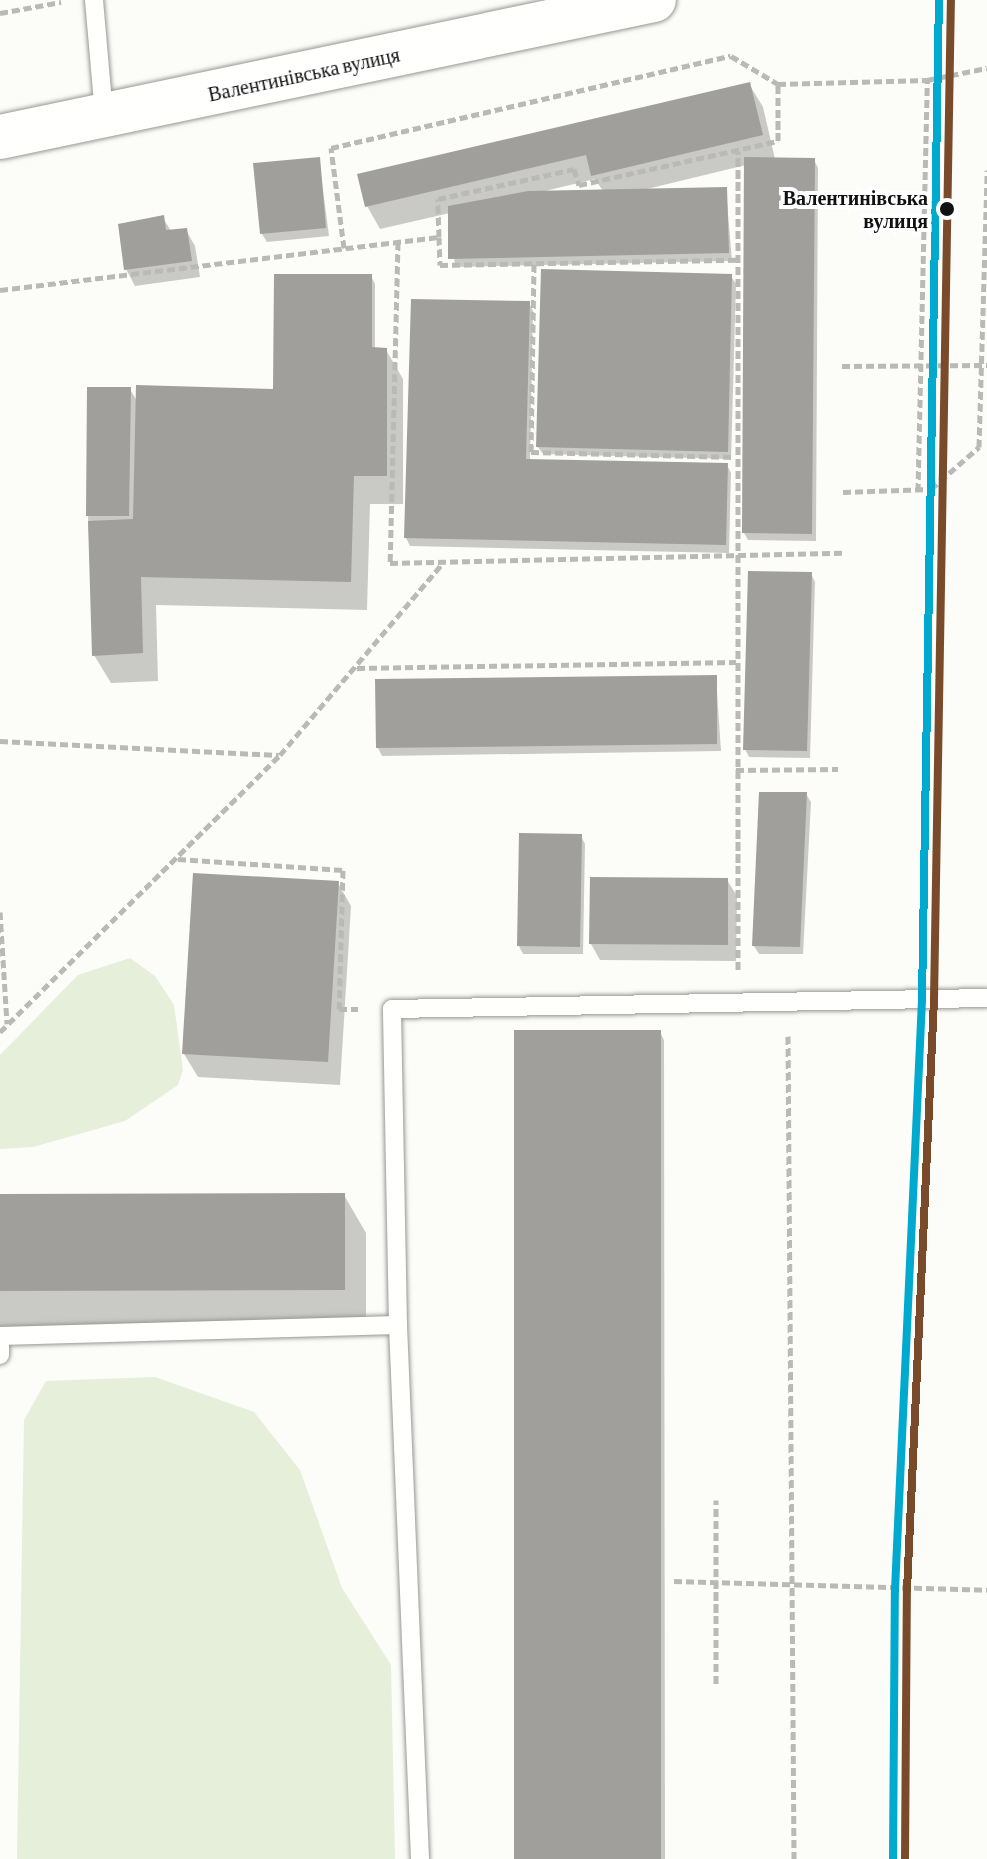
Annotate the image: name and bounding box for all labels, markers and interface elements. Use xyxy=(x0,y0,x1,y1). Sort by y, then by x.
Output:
street label: Валентинівська вулиця xyxy=(206,43,402,107)
place label: Валентинівська вулиця xyxy=(783,186,928,233)
marker: Валентинівська вулиця xyxy=(935,197,959,221)

